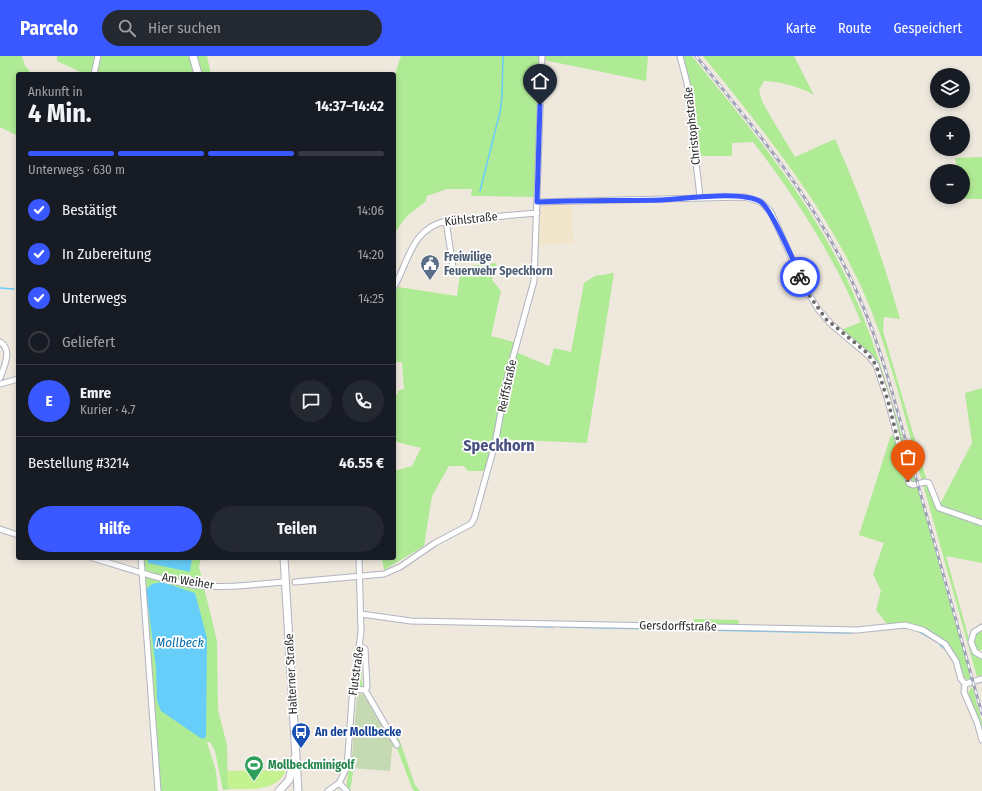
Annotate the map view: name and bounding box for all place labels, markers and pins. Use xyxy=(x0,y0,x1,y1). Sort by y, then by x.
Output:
pin xyxy=(523,64,557,105)
place label: Freiwilige Feuerwehr Speckhorn xyxy=(444,250,553,278)
public building icon: Freiwilige Feuerwehr Speckhorn xyxy=(419,253,441,281)
pin xyxy=(891,440,925,481)
bus stop icon: An der Mollbecke xyxy=(290,721,312,749)
place label: An der Mollbecke xyxy=(314,725,401,739)
sports icon: Mollbeckminigolf xyxy=(243,754,265,782)
place label: Mollbeckminigolf xyxy=(268,758,356,772)

